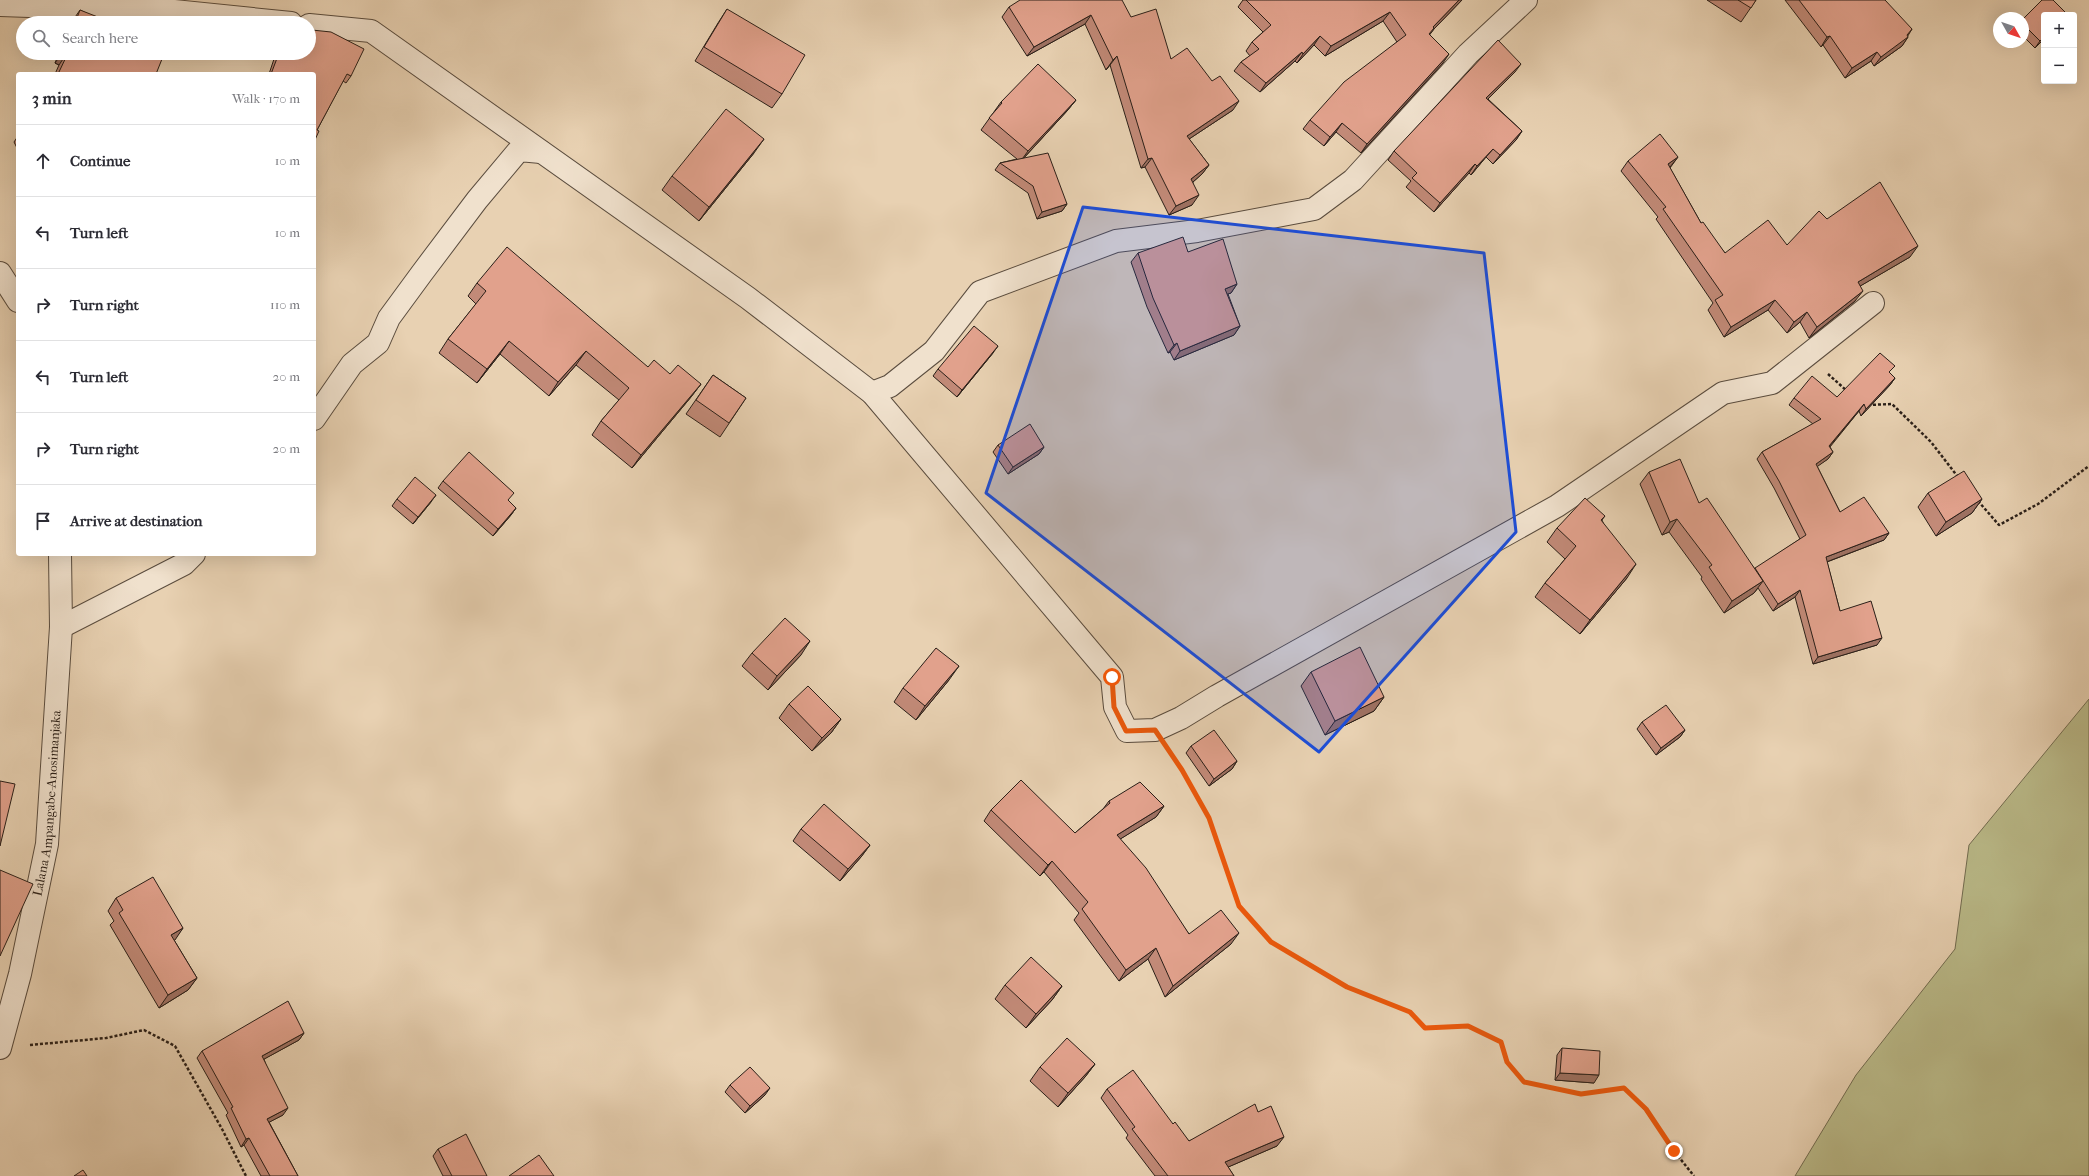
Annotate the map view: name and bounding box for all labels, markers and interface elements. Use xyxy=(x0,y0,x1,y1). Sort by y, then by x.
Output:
north arrow xyxy=(1993,12,2029,48)
map controls xyxy=(2041,12,2077,84)
button: + xyxy=(2041,12,2077,48)
search box xyxy=(16,16,316,60)
icon: search xyxy=(30,27,52,49)
text: Search here xyxy=(62,29,138,47)
button: − xyxy=(2041,48,2077,84)
text: 3 min xyxy=(32,88,72,108)
text: Walk · 170 m xyxy=(232,91,300,106)
icon: ahead xyxy=(32,150,54,172)
text: Continue xyxy=(70,152,130,170)
text: 10 m xyxy=(275,153,300,168)
icon: left xyxy=(32,222,54,244)
text: Turn left xyxy=(70,224,128,242)
text: 10 m xyxy=(275,225,300,240)
icon: right xyxy=(32,294,54,316)
text: Turn right xyxy=(70,296,139,314)
text: 110 m xyxy=(270,297,300,312)
icon: left xyxy=(32,366,54,388)
text: Turn left xyxy=(70,368,128,386)
text: 20 m xyxy=(273,369,300,384)
icon: right xyxy=(32,438,54,460)
text: Turn right xyxy=(70,440,139,458)
text: 20 m xyxy=(273,441,300,456)
icon: arrive xyxy=(32,510,54,532)
text: Arrive at destination xyxy=(70,512,202,530)
route start xyxy=(1103,668,1121,686)
street label: Lalana Ampangabe-Anosimanjaka xyxy=(29,709,64,897)
route end xyxy=(1665,1142,1683,1160)

